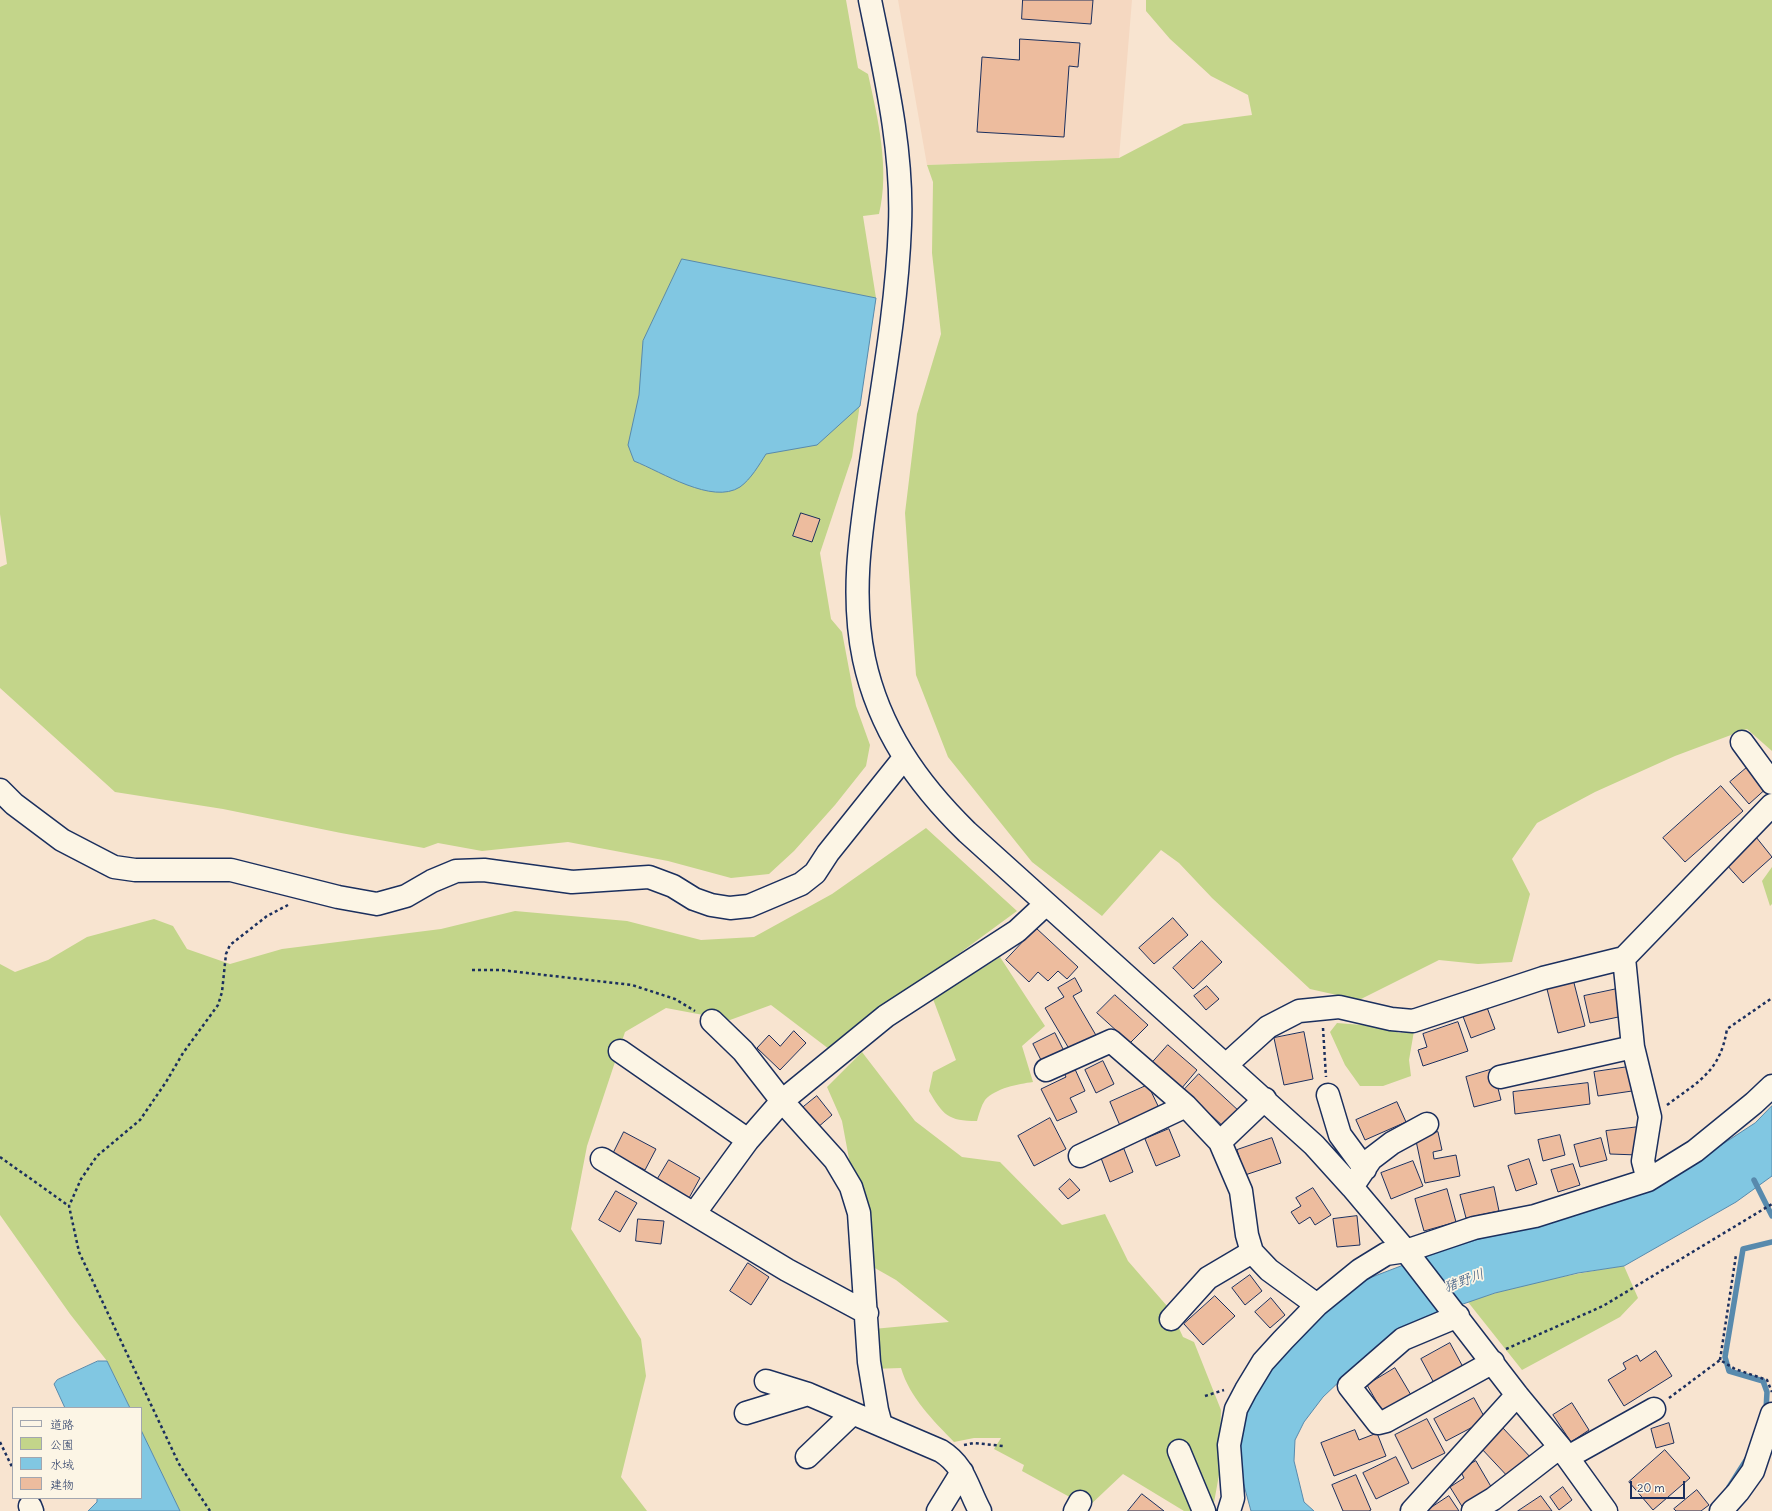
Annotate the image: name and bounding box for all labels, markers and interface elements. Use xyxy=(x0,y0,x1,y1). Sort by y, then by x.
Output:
water label: 猪野川 xyxy=(1441,1266,1487,1296)
legend xyxy=(12,1407,142,1499)
text: 道路 xyxy=(50,1417,74,1432)
text: 公園 xyxy=(50,1437,74,1452)
text: 水域 xyxy=(50,1457,74,1472)
scale bar xyxy=(1632,1473,1687,1499)
text: 建物 xyxy=(50,1477,74,1492)
text: 20 m xyxy=(1637,1480,1665,1495)

